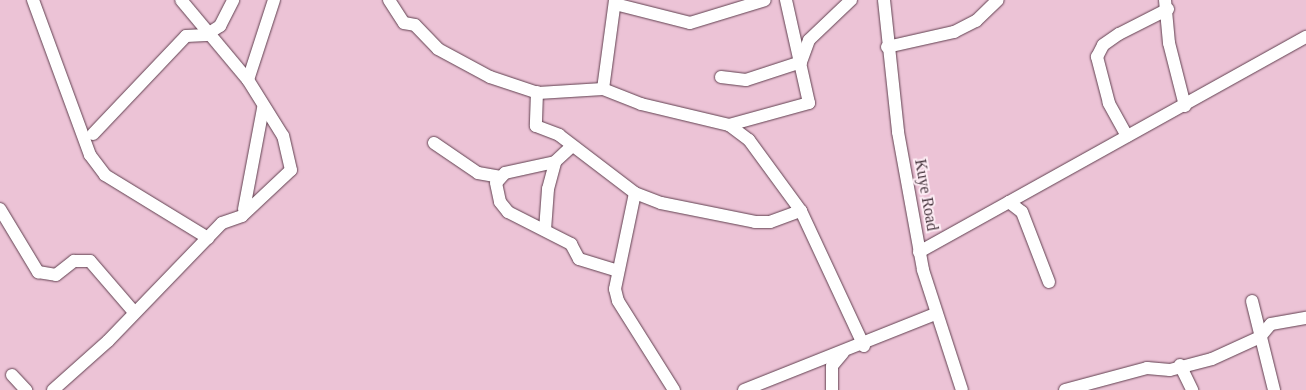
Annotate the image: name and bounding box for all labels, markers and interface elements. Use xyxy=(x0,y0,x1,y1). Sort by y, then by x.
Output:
street label: Kuye Road xyxy=(910,158,942,232)

